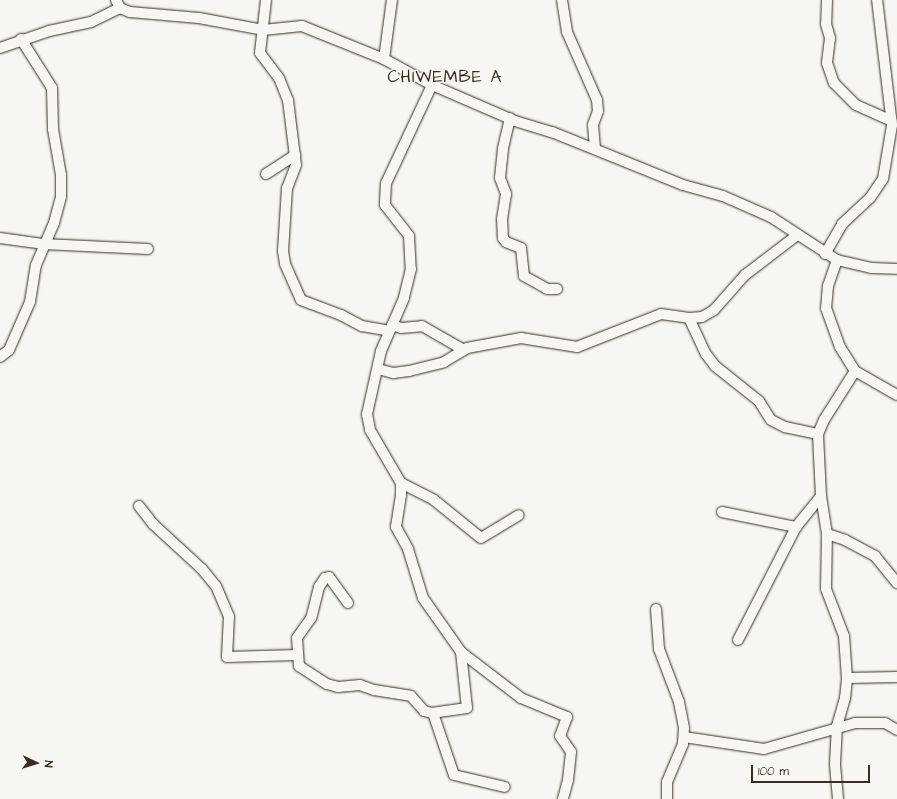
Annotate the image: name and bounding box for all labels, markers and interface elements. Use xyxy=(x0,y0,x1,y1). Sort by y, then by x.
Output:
district label: CHIWEMBE A xyxy=(388,68,502,88)
north arrow xyxy=(16,743,56,783)
scale bar xyxy=(753,757,872,783)
text: N xyxy=(41,760,56,768)
text: 100 m xyxy=(758,763,789,780)

